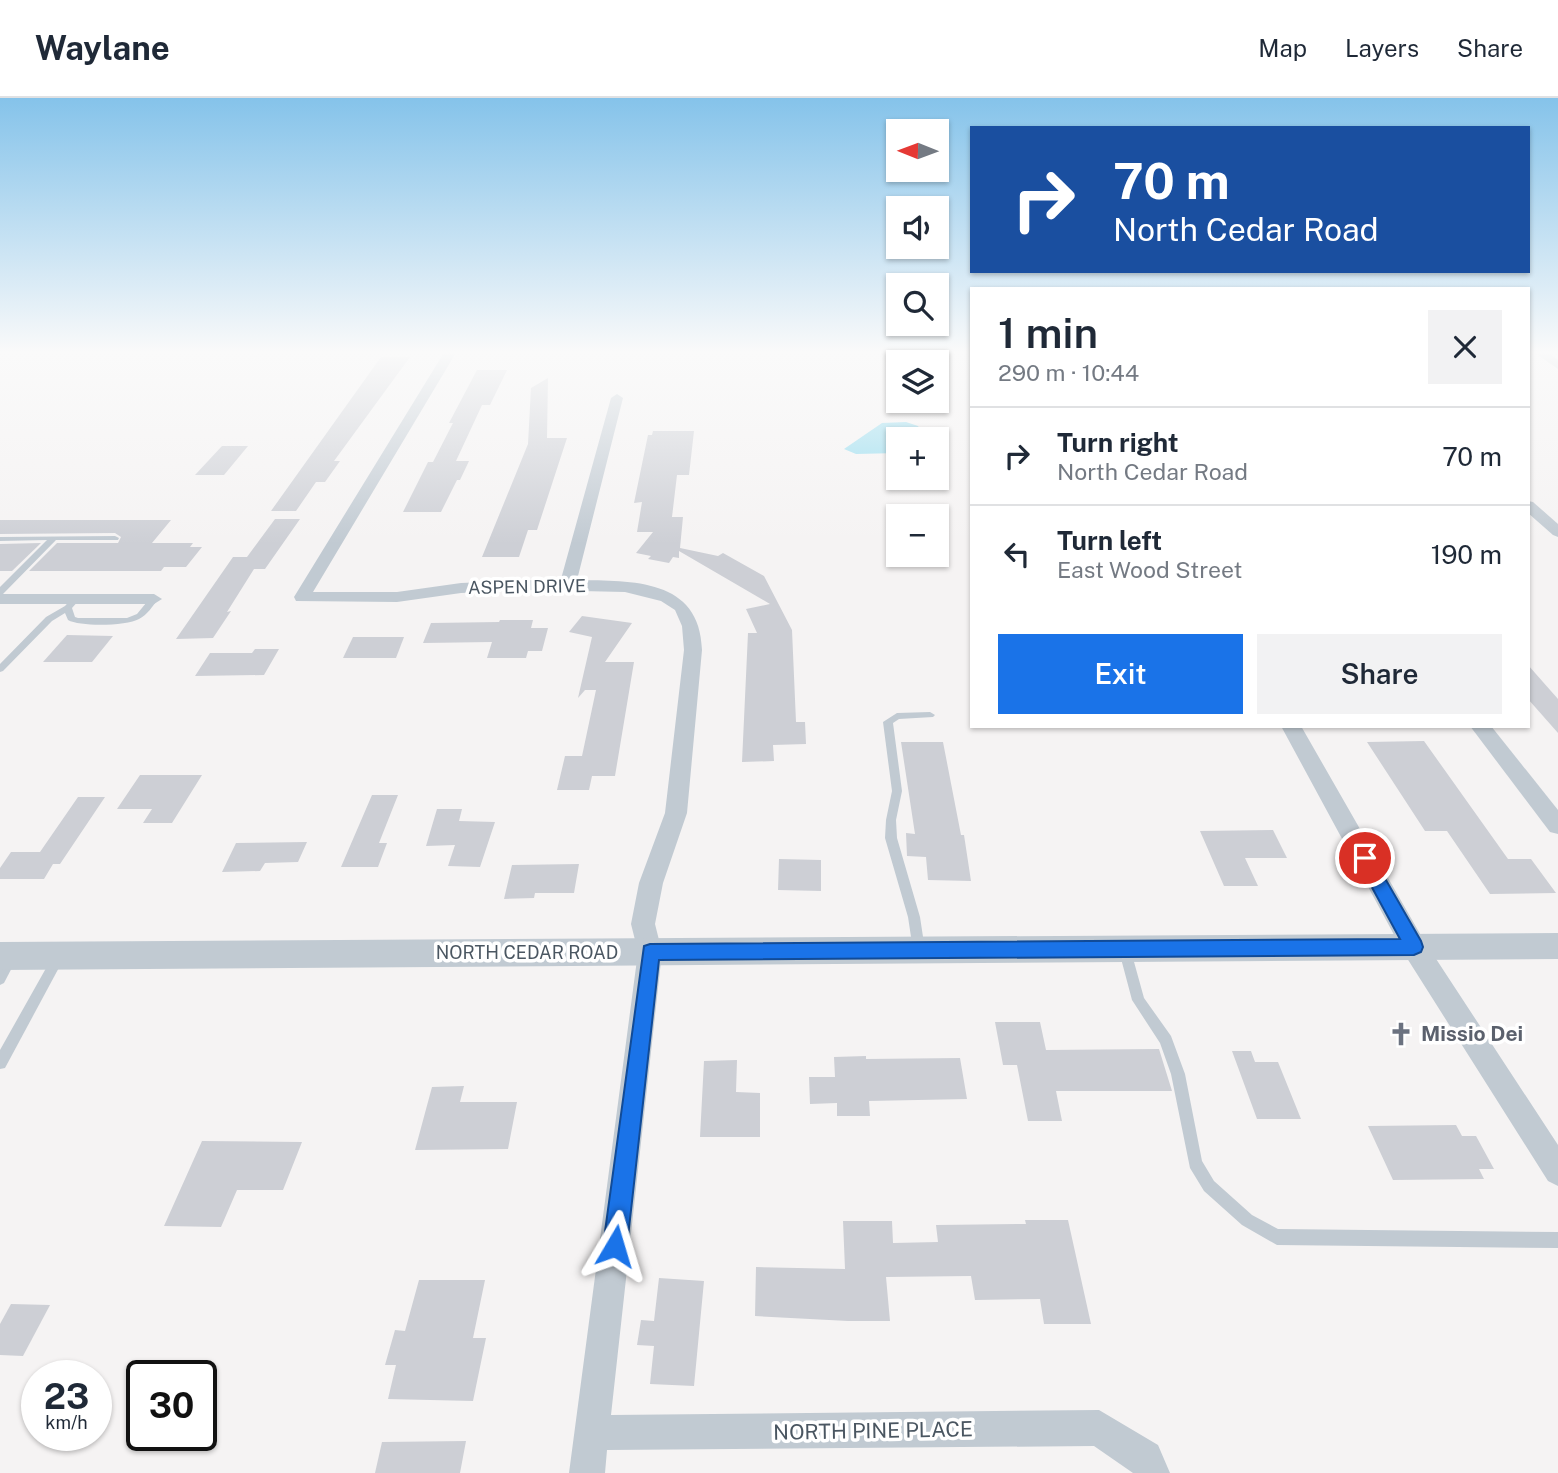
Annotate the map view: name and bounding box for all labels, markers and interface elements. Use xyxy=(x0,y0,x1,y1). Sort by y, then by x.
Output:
text: Waylane xyxy=(35,29,170,67)
text: Map xyxy=(1258,34,1307,62)
text: Layers xyxy=(1345,34,1419,62)
text: Share xyxy=(1457,34,1523,62)
north arrow xyxy=(886,119,948,182)
map controls xyxy=(886,119,949,567)
text: 70 m xyxy=(1113,152,1230,210)
icon: right xyxy=(998,154,1089,245)
button: sound xyxy=(886,196,949,259)
text: North Cedar Road xyxy=(1113,211,1379,248)
button: search xyxy=(886,273,949,336)
text: 1 min xyxy=(998,308,1098,357)
button: close xyxy=(1428,310,1502,384)
button: layers xyxy=(886,350,949,413)
text: 290 m · 10:44 xyxy=(998,359,1139,386)
button: + xyxy=(886,427,949,490)
text: Turn right xyxy=(1057,427,1179,458)
icon: right xyxy=(998,437,1036,475)
text: 70 m xyxy=(1442,441,1502,472)
text: North Cedar Road xyxy=(1057,458,1248,485)
button: − xyxy=(886,504,949,567)
text: Turn left xyxy=(1057,525,1162,556)
icon: left xyxy=(998,535,1036,573)
text: 190 m xyxy=(1431,539,1502,570)
text: East Wood Street xyxy=(1057,556,1243,583)
street label: ASPEN DRIVE xyxy=(468,575,586,598)
button: Exit xyxy=(998,634,1243,714)
button: Share xyxy=(1257,634,1502,714)
pin xyxy=(1335,828,1395,888)
icon: arrive xyxy=(1346,839,1384,877)
street label: NORTH CEDAR ROAD xyxy=(436,942,618,963)
church icon: Missio Dei xyxy=(1387,1020,1415,1048)
place label: Missio Dei xyxy=(1421,1021,1523,1046)
position arrow xyxy=(578,1209,652,1283)
speed limit sign: 30 xyxy=(126,1360,217,1451)
text: 23 xyxy=(44,1376,89,1417)
text: km/h xyxy=(45,1412,88,1433)
street label: NORTH PINE PLACE xyxy=(773,1416,973,1445)

